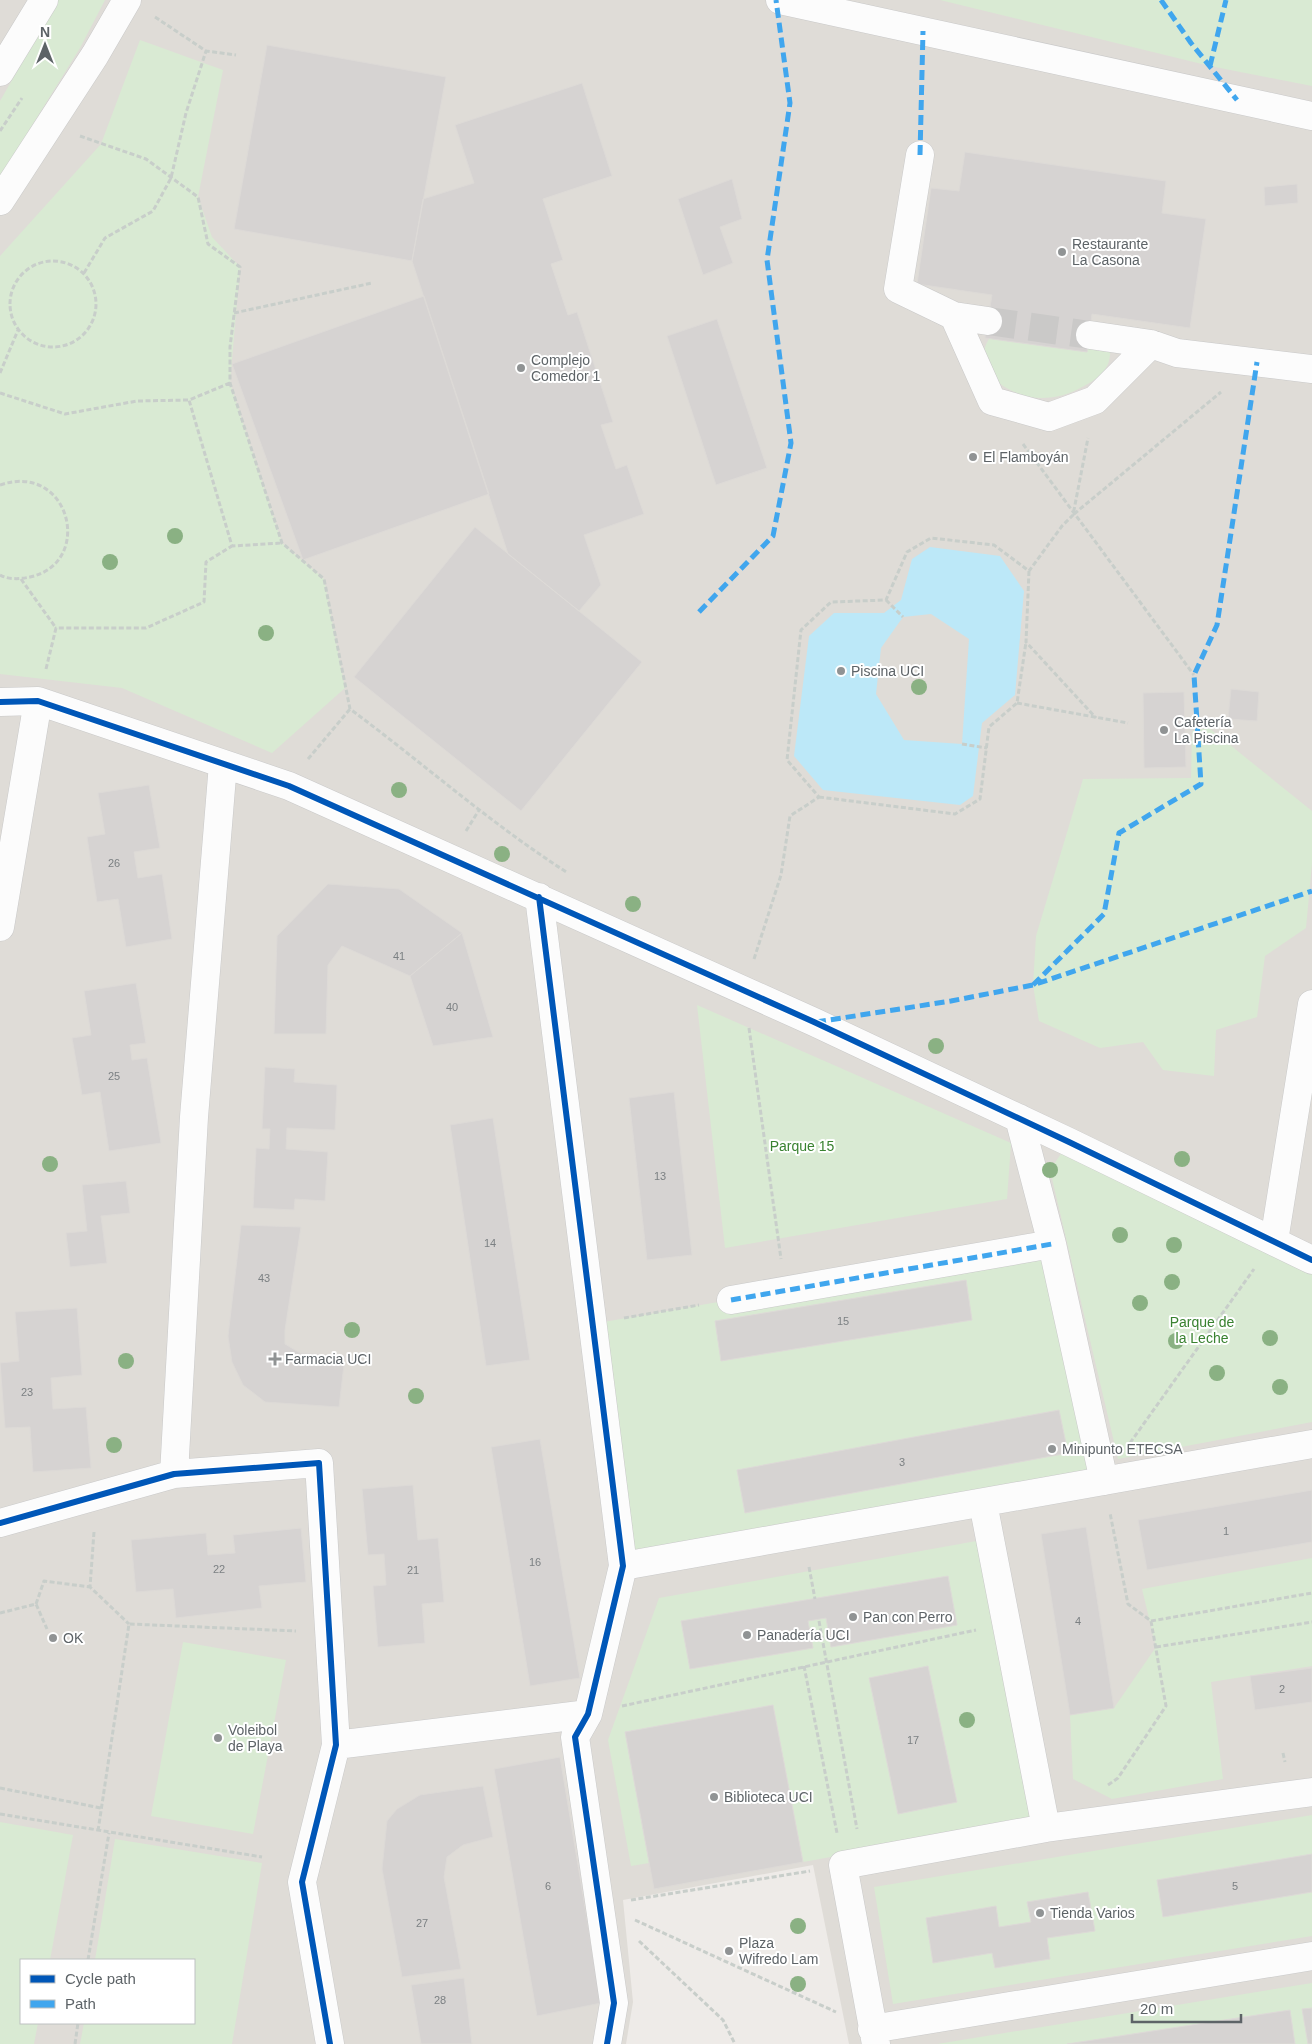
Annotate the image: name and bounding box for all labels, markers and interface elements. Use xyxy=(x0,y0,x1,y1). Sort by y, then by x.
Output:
north arrow xyxy=(20,20,70,70)
text: N xyxy=(40,24,50,40)
place label: Restaurante La Casona xyxy=(1072,236,1148,268)
marker: Restaurante La Casona xyxy=(1056,246,1068,258)
place label: Complejo Comedor 1 xyxy=(531,352,600,384)
marker: Complejo Comedor 1 xyxy=(515,362,527,374)
place label: El Flamboyán xyxy=(983,449,1069,465)
marker: El Flamboyán xyxy=(967,451,979,463)
place label: Piscina UCI xyxy=(851,663,924,679)
marker: Piscina UCI xyxy=(835,665,847,677)
place label: Cafetería La Piscina xyxy=(1174,714,1239,746)
marker: Cafetería La Piscina xyxy=(1158,724,1170,736)
house number: 26 xyxy=(108,857,120,869)
house number: 41 xyxy=(393,950,405,962)
house number: 40 xyxy=(446,1001,458,1013)
house number: 25 xyxy=(108,1070,120,1082)
park label: Parque 15 xyxy=(770,1138,835,1154)
house number: 13 xyxy=(654,1170,666,1182)
house number: 14 xyxy=(484,1237,496,1249)
house number: 43 xyxy=(258,1272,270,1284)
park label: Parque de la Leche xyxy=(1170,1314,1235,1346)
house number: 15 xyxy=(837,1315,849,1327)
place label: Farmacia UCI xyxy=(285,1351,371,1367)
marker: Farmacia UCI xyxy=(269,1353,281,1365)
house number: 23 xyxy=(21,1386,33,1398)
place label: Minipunto ETECSA xyxy=(1062,1441,1183,1457)
marker: Minipunto ETECSA xyxy=(1046,1443,1058,1455)
house number: 3 xyxy=(899,1456,905,1468)
house number: 1 xyxy=(1223,1525,1229,1537)
house number: 16 xyxy=(529,1556,541,1568)
house number: 22 xyxy=(213,1563,225,1575)
house number: 21 xyxy=(407,1564,419,1576)
place label: Pan con Perro xyxy=(863,1609,953,1625)
marker: Pan con Perro xyxy=(847,1611,859,1623)
house number: 4 xyxy=(1075,1615,1081,1627)
place label: Panadería UCI xyxy=(757,1627,850,1643)
marker: Panadería UCI xyxy=(741,1629,753,1641)
place label: OK xyxy=(63,1630,84,1646)
marker: OK xyxy=(47,1632,59,1644)
house number: 2 xyxy=(1279,1683,1285,1695)
place label: Voleibol de Playa xyxy=(228,1722,283,1754)
marker: Voleibol de Playa xyxy=(212,1732,224,1744)
house number: 17 xyxy=(907,1734,919,1746)
place label: Biblioteca UCI xyxy=(724,1789,813,1805)
marker: Biblioteca UCI xyxy=(708,1791,720,1803)
house number: 6 xyxy=(545,1880,551,1892)
house number: 5 xyxy=(1232,1880,1238,1892)
place label: Tienda Varios xyxy=(1050,1905,1135,1921)
marker: Tienda Varios xyxy=(1034,1907,1046,1919)
house number: 27 xyxy=(416,1917,428,1929)
place label: Plaza Wifredo Lam xyxy=(739,1935,818,1967)
marker: Plaza Wifredo Lam xyxy=(723,1945,735,1957)
legend xyxy=(20,1959,195,2024)
text: Cycle path xyxy=(65,1970,136,1987)
scale bar xyxy=(1132,1992,1241,2024)
house number: 28 xyxy=(434,1994,446,2006)
text: Path xyxy=(65,1995,96,2012)
text: 20 m xyxy=(1140,2000,1173,2017)

